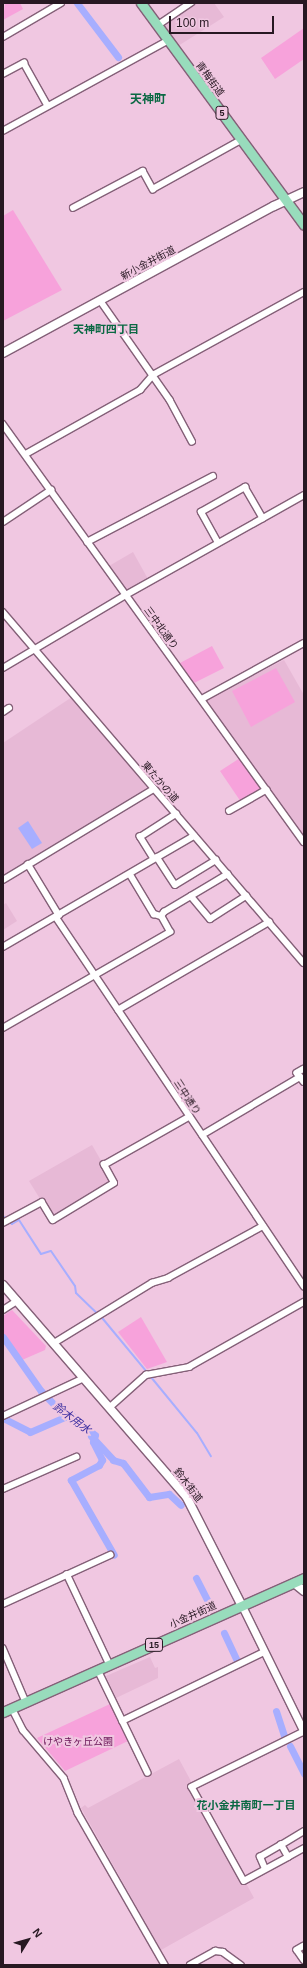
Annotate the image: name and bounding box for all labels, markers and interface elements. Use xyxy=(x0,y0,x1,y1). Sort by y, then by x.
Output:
scale bar xyxy=(171,8,276,34)
text: 100 m xyxy=(176,16,209,30)
street label: 青梅街道 xyxy=(193,59,227,99)
district label: 天神町 xyxy=(130,93,166,107)
road number: 5 xyxy=(215,106,229,120)
street label: 新小金井街道 xyxy=(119,244,177,282)
district label: 天神町四丁目 xyxy=(73,322,139,336)
street label: 三中北通り xyxy=(141,604,181,652)
street label: 東たかの道 xyxy=(139,759,181,805)
street label: 三中通り xyxy=(171,1077,203,1117)
water label: 鈴木用水 xyxy=(50,1399,94,1437)
street label: 鈴木街道 xyxy=(171,1466,205,1504)
street label: 小金井街道 xyxy=(168,1599,218,1631)
road number: 15 xyxy=(144,1638,164,1652)
park label: けやきヶ丘公園 xyxy=(43,1736,113,1748)
district label: 花小金井南町一丁目 xyxy=(197,1798,295,1812)
north arrow xyxy=(8,1920,48,1960)
text: N xyxy=(30,1926,45,1940)

